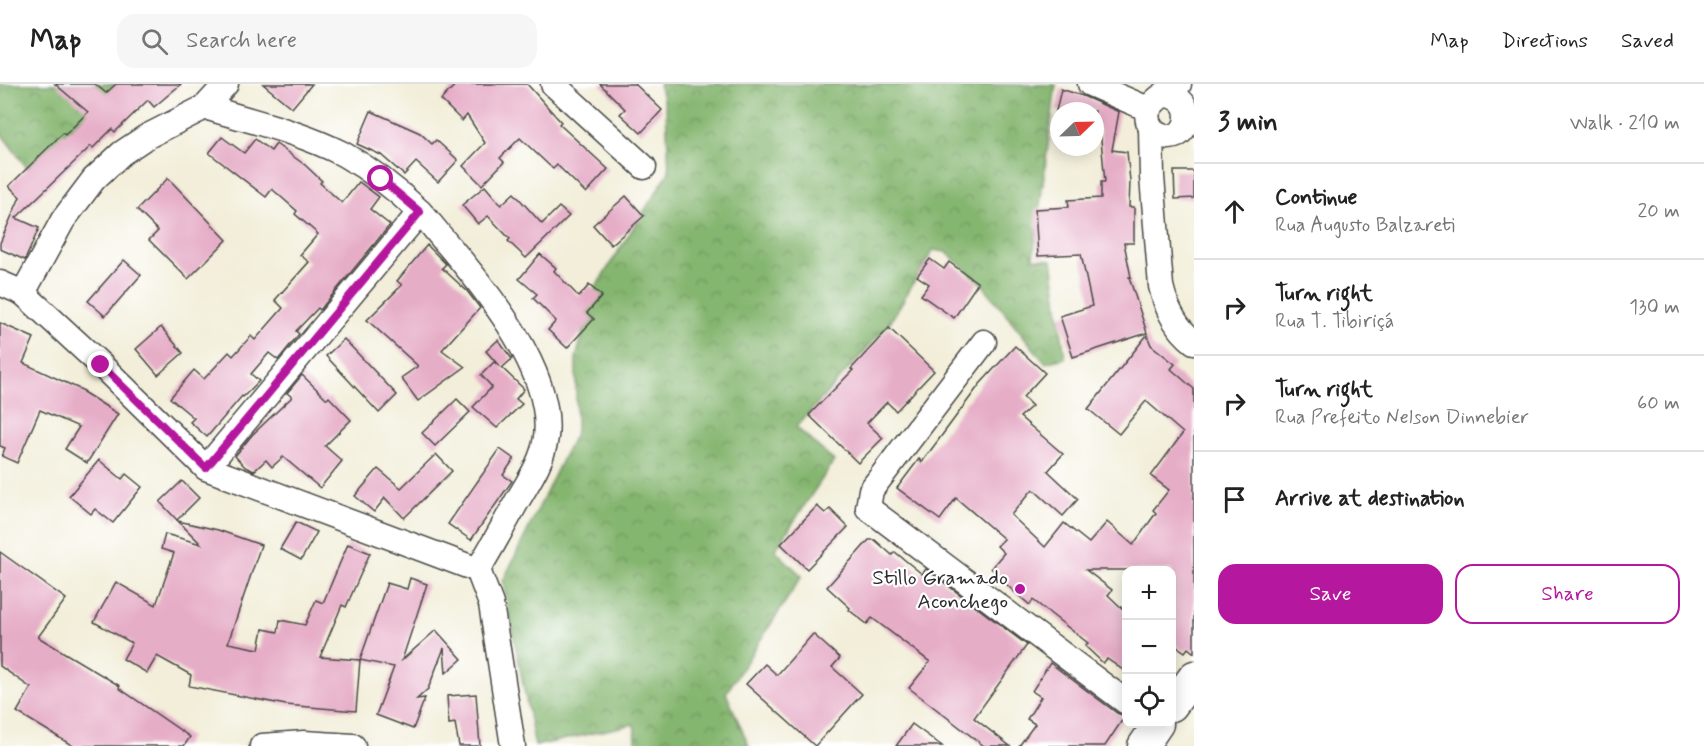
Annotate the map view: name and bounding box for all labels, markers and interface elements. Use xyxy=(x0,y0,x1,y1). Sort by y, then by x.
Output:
search box xyxy=(117,14,537,68)
text: Map xyxy=(30,23,81,60)
icon: search xyxy=(138,25,171,58)
text: Search here xyxy=(186,27,297,55)
text: Map xyxy=(1430,27,1469,55)
text: Directions xyxy=(1502,27,1588,55)
text: Saved xyxy=(1621,27,1674,55)
north arrow xyxy=(1050,102,1104,156)
text: 3 min xyxy=(1218,106,1278,140)
text: Walk · 210 m xyxy=(1570,110,1680,137)
route start xyxy=(367,165,393,191)
text: Continue xyxy=(1275,184,1357,212)
icon: ahead xyxy=(1218,195,1251,228)
text: 20 m xyxy=(1637,198,1680,225)
text: Rua Augusto Balzareti xyxy=(1275,212,1455,239)
text: Turn right xyxy=(1275,280,1373,308)
icon: right xyxy=(1218,291,1251,324)
text: 130 m xyxy=(1629,294,1680,321)
text: Rua T. Tibiriçá xyxy=(1275,308,1394,335)
route end xyxy=(87,351,113,377)
text: Turn right xyxy=(1275,376,1373,404)
icon: right xyxy=(1218,387,1251,420)
text: 60 m xyxy=(1637,390,1680,417)
text: Rua Prefeito Nelson Dinnebier xyxy=(1275,404,1529,431)
icon: arrive xyxy=(1218,483,1251,516)
text: Arrive at destination xyxy=(1275,485,1465,513)
place label: Stillo Gramado Aconchego xyxy=(872,564,1008,616)
button: Save xyxy=(1218,564,1443,624)
button: Share xyxy=(1455,564,1680,624)
map controls xyxy=(1122,566,1176,728)
button: + xyxy=(1122,566,1176,620)
marker: Stillo Gramado Aconchego xyxy=(1013,582,1027,596)
button: − xyxy=(1122,620,1176,674)
button: locate xyxy=(1122,674,1176,728)

